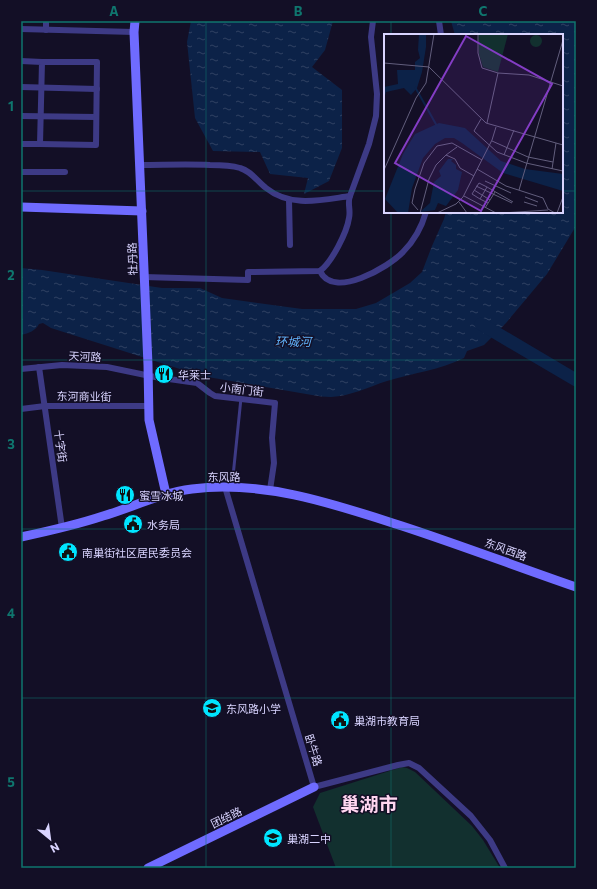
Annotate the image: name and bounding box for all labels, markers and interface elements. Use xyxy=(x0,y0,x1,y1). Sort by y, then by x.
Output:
text: A xyxy=(109,3,119,19)
text: B xyxy=(294,3,303,19)
text: C xyxy=(479,3,488,19)
inset map xyxy=(384,34,563,213)
text: 1 xyxy=(8,98,14,114)
street label: 牡丹路 xyxy=(125,242,139,276)
text: 2 xyxy=(7,267,15,283)
water label: 环城河 xyxy=(275,334,313,348)
street label: 天河路 xyxy=(68,349,102,363)
restaurant icon: 华莱士 xyxy=(153,363,175,385)
place label: 华莱士 xyxy=(178,368,211,381)
street label: 小南门街 xyxy=(219,380,265,398)
street label: 东河商业街 xyxy=(56,389,112,403)
street label: 十字街 xyxy=(52,429,70,463)
text: 3 xyxy=(7,436,15,452)
street label: 东风路 xyxy=(208,470,241,483)
restaurant icon: 蜜雪冰城 xyxy=(114,484,136,506)
place label: 蜜雪冰城 xyxy=(139,489,183,502)
public building icon: 水务局 xyxy=(122,513,144,535)
place label: 水务局 xyxy=(147,518,180,531)
street label: 东风西路 xyxy=(483,535,529,563)
public building icon: 南巢街社区居民委员会 xyxy=(57,541,79,563)
place label: 南巢街社区居民委员会 xyxy=(82,546,192,559)
text: 4 xyxy=(7,605,15,621)
school or university icon: 东风路小学 xyxy=(201,697,223,719)
place label: 东风路小学 xyxy=(226,702,281,715)
public building icon: 巢湖市教育局 xyxy=(329,709,351,731)
place label: 巢湖市教育局 xyxy=(354,714,420,727)
street label: 卧牛路 xyxy=(303,732,325,768)
text: 5 xyxy=(7,774,15,790)
district label: 巢湖市 xyxy=(340,792,398,815)
street label: 团结路 xyxy=(208,804,244,830)
north arrow xyxy=(30,819,70,859)
school or university icon: 巢湖二中 xyxy=(262,827,284,849)
place label: 巢湖二中 xyxy=(287,832,331,845)
text: N xyxy=(48,840,62,856)

